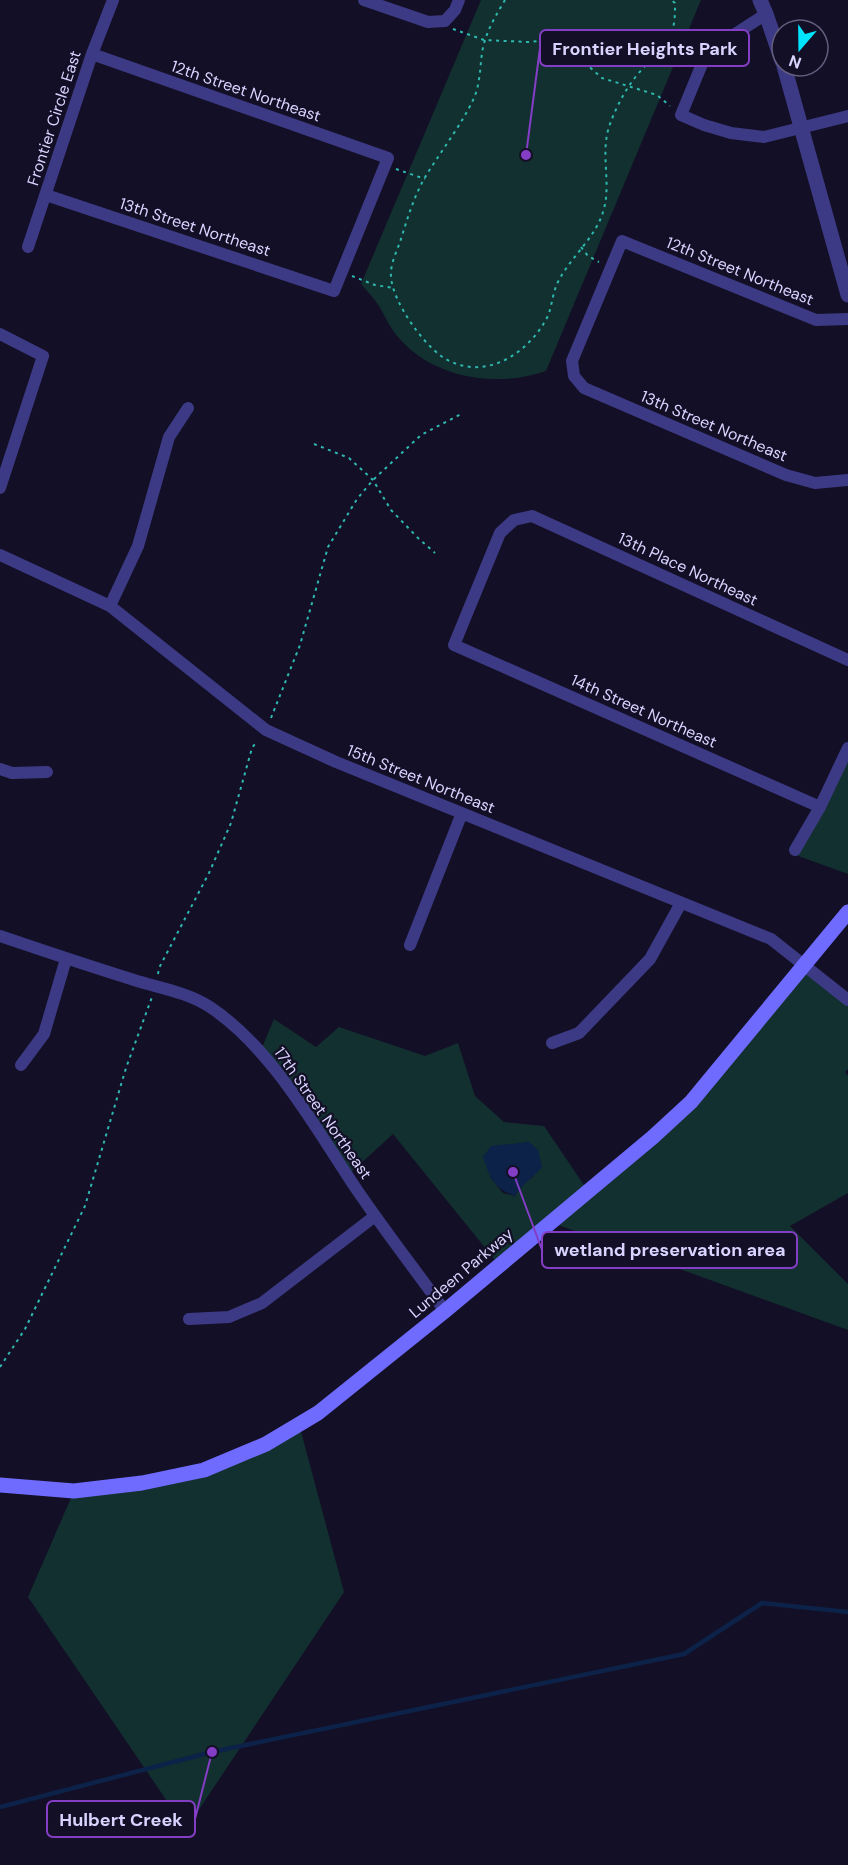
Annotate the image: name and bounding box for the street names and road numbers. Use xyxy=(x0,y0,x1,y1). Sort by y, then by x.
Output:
street label: Frontier Circle East xyxy=(22,48,86,188)
street label: 12th Street Northeast xyxy=(168,55,324,127)
street label: 13th Street Northeast xyxy=(117,193,273,261)
street label: 12th Street Northeast xyxy=(663,232,817,310)
street label: 13th Street Northeast xyxy=(637,386,791,466)
street label: 13th Place Northeast xyxy=(615,527,761,611)
street label: 14th Street Northeast xyxy=(568,669,720,753)
street label: 15th Street Northeast xyxy=(344,740,498,818)
street label: 17th Street Northeast xyxy=(270,1043,376,1183)
street label: Lundeen Parkway xyxy=(405,1223,517,1323)

